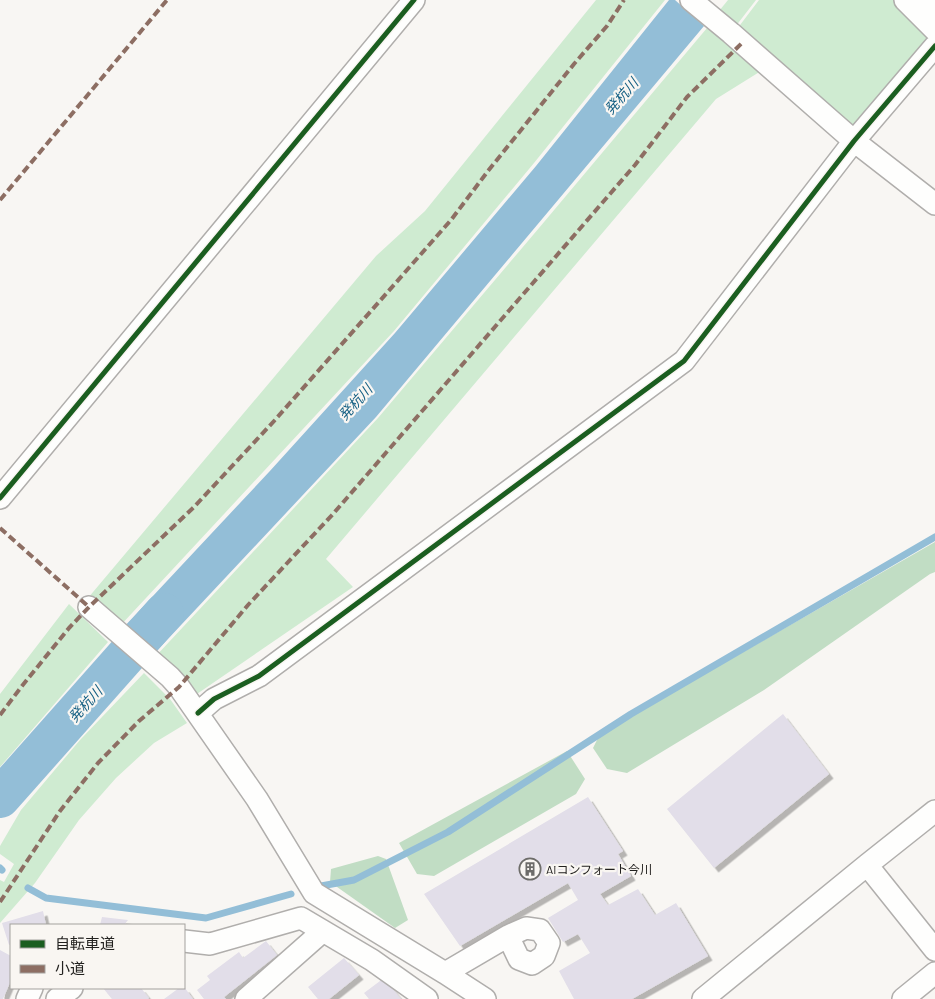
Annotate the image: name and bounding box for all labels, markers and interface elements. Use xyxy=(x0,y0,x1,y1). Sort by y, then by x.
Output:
water label: 発杭川 xyxy=(601,73,643,117)
water label: 発杭川 xyxy=(335,379,377,423)
water label: 発杭川 xyxy=(65,681,107,725)
building icon: AIコンフォート今川 xyxy=(518,857,542,881)
place label: AIコンフォート今川 xyxy=(546,862,652,876)
legend xyxy=(10,924,185,989)
text: 自転車道 xyxy=(55,934,115,952)
text: 小道 xyxy=(55,959,85,977)

